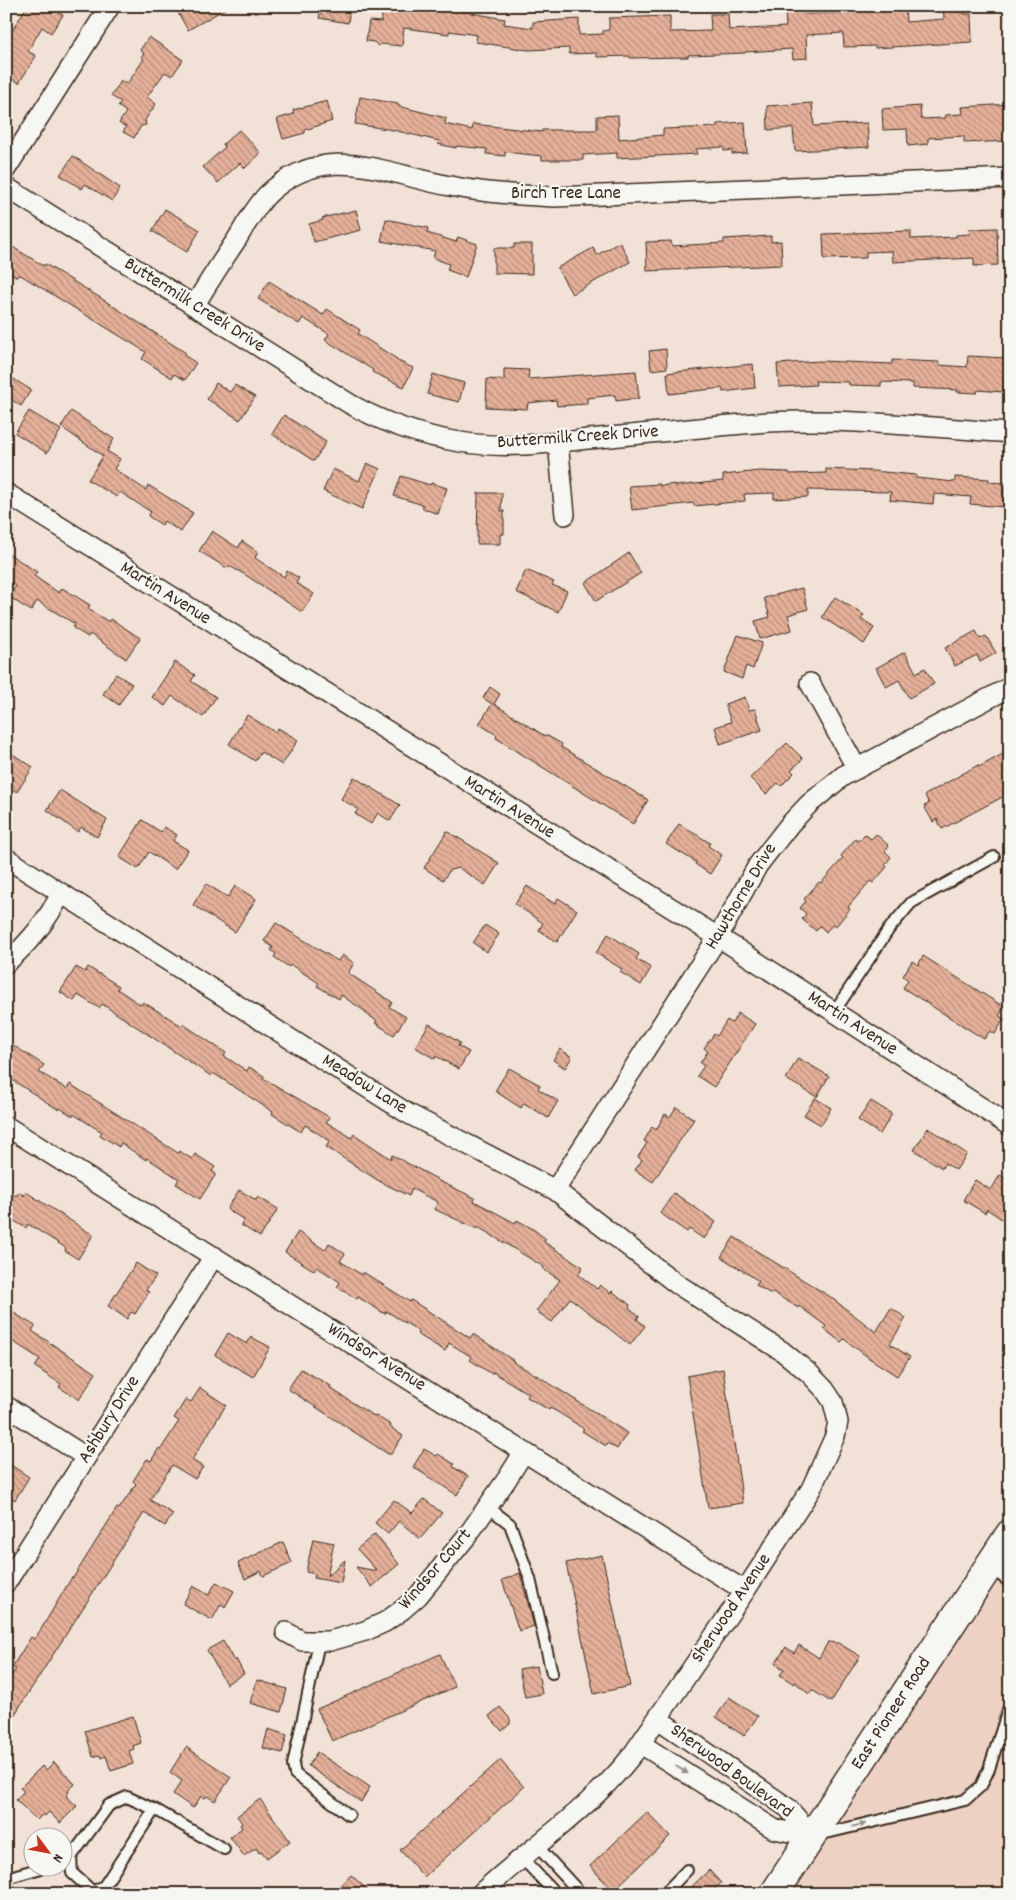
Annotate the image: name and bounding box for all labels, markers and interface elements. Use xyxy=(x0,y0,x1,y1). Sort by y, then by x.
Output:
street label: Birch Tree Lane xyxy=(511,181,621,208)
street label: Buttermilk Creek Drive xyxy=(118,252,270,360)
street label: Buttermilk Creek Drive xyxy=(496,419,660,457)
street label: Martin Avenue xyxy=(114,555,216,633)
street label: Martin Avenue xyxy=(458,769,560,847)
street label: Hawthorne Drive xyxy=(699,839,785,955)
street label: Martin Avenue xyxy=(802,985,902,1063)
street label: Meadow Lane xyxy=(316,1048,412,1122)
street label: Windsor Avenue xyxy=(321,1317,431,1399)
street label: Ashbury Drive xyxy=(72,1371,148,1469)
street label: Windsor Court xyxy=(393,1523,479,1617)
street label: Sherwood Avenue xyxy=(685,1549,779,1669)
street label: East Pioneer Road xyxy=(845,1652,939,1776)
street label: Sherwood Boulevard xyxy=(664,1718,798,1826)
one-way arrow xyxy=(675,1766,688,1775)
one-way arrow xyxy=(852,1821,867,1829)
north arrow xyxy=(22,1828,72,1878)
text: N xyxy=(47,1850,68,1866)

